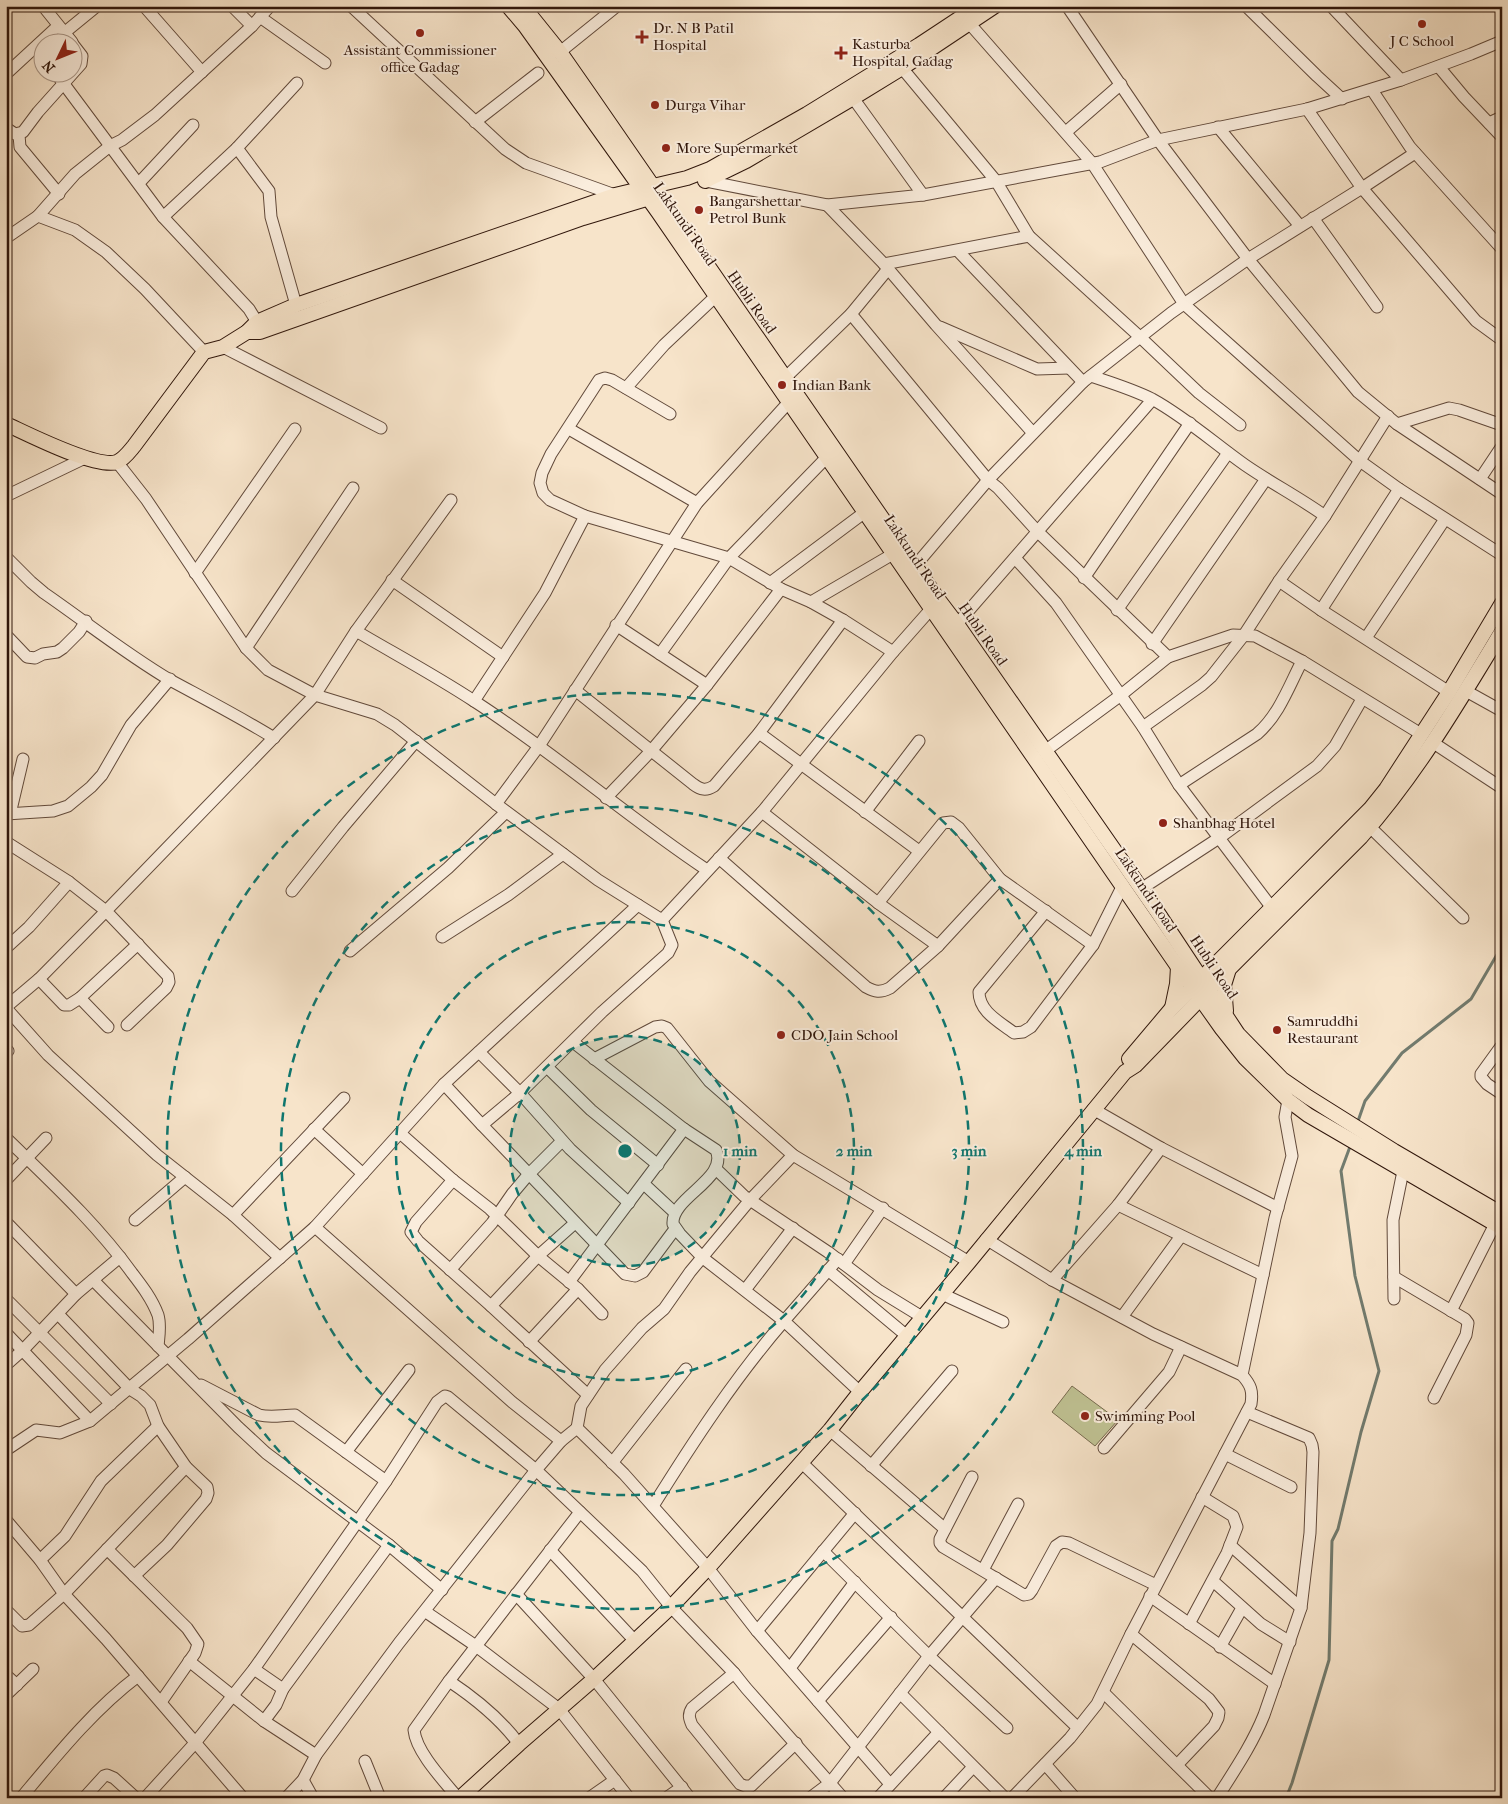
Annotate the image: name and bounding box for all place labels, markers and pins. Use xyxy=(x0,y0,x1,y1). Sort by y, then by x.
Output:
marker: J C School xyxy=(1416,18,1428,30)
place label: Dr. N B Patil Hospital xyxy=(653,19,734,54)
marker: Assistant Commissioner office Gadag xyxy=(414,27,426,39)
marker: Dr. N B Patil Hospital xyxy=(635,30,649,44)
place label: J C School xyxy=(1389,32,1454,50)
place label: Kasturba Hospital, Gadag xyxy=(852,35,954,70)
place label: Assistant Commissioner office Gadag xyxy=(343,41,497,76)
marker: Kasturba Hospital, Gadag xyxy=(834,46,848,60)
place label: Durga Vihar xyxy=(665,96,746,114)
marker: Durga Vihar xyxy=(649,99,661,111)
place label: More Supermarket xyxy=(676,139,799,157)
marker: More Supermarket xyxy=(660,142,672,154)
place label: Bangarshettar Petrol Bunk xyxy=(709,192,802,227)
marker: Bangarshettar Petrol Bunk xyxy=(693,204,705,216)
place label: Indian Bank xyxy=(792,376,871,394)
marker: Indian Bank xyxy=(776,379,788,391)
place label: Shanbhag Hotel xyxy=(1173,814,1275,832)
marker: Shanbhag Hotel xyxy=(1157,817,1169,829)
place label: Samruddhi Restaurant xyxy=(1287,1012,1359,1047)
marker: Samruddhi Restaurant xyxy=(1271,1024,1283,1036)
place label: CDO Jain School xyxy=(791,1026,898,1044)
marker: CDO Jain School xyxy=(775,1029,787,1041)
centre of rings xyxy=(616,1142,634,1160)
place label: Swimming Pool xyxy=(1095,1407,1195,1425)
marker: Swimming Pool xyxy=(1079,1410,1091,1422)

